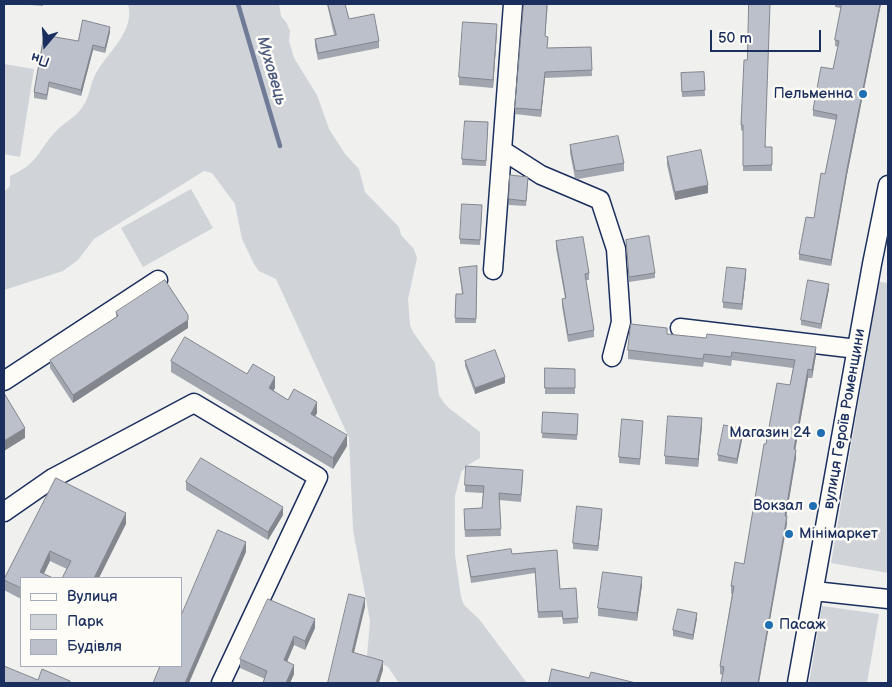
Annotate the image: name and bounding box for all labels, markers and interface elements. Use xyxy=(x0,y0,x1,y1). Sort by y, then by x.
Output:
north arrow xyxy=(20,20,70,70)
scale bar xyxy=(712,20,823,52)
text: 50 m xyxy=(718,29,752,48)
water label: Муховець xyxy=(252,34,290,108)
text: Пн xyxy=(29,49,52,71)
place label: Пельменна xyxy=(773,85,853,103)
marker: Пельменна xyxy=(857,88,869,100)
street label: вулиця Героїв Роменщини xyxy=(820,327,870,511)
place label: Магазин 24 xyxy=(729,424,811,442)
marker: Магазин 24 xyxy=(815,427,827,439)
place label: Вокзал xyxy=(753,497,803,515)
marker: Вокзал xyxy=(807,500,819,512)
place label: Мінімаркет xyxy=(799,525,878,543)
marker: Мінімаркет xyxy=(783,528,795,540)
legend xyxy=(20,577,182,667)
text: Вулиця xyxy=(67,587,118,606)
text: Парк xyxy=(67,612,104,631)
place label: Пасаж xyxy=(779,616,826,634)
marker: Пасаж xyxy=(763,619,775,631)
text: Будівля xyxy=(67,637,122,656)

